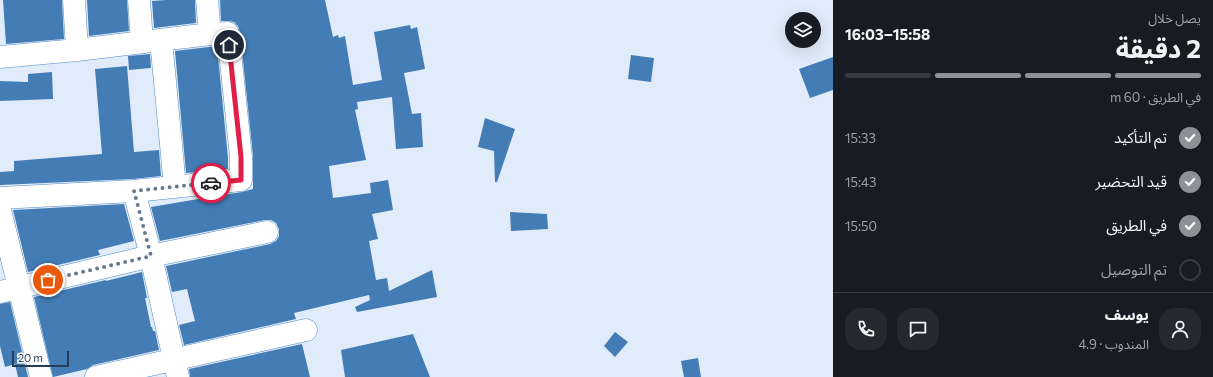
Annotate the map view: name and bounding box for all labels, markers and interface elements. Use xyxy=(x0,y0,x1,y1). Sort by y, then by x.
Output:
text: يصل خلال xyxy=(1148,10,1201,26)
map controls xyxy=(785,12,821,48)
button: layers xyxy=(785,12,821,48)
text: 15:58–16:03 xyxy=(845,25,930,43)
pin xyxy=(212,28,246,62)
text: 2 دقيقة xyxy=(1116,32,1201,63)
icon: home xyxy=(218,34,240,56)
text: في الطريق · 60 m xyxy=(1110,89,1201,105)
icon: check xyxy=(1179,127,1201,149)
text: تم التأكيد xyxy=(1114,128,1167,146)
text: 15:33 xyxy=(845,130,876,146)
courier xyxy=(191,163,231,203)
icon: check xyxy=(1179,171,1201,193)
icon: car xyxy=(200,172,222,194)
text: قيد التحضير xyxy=(1095,172,1167,190)
text: 15:43 xyxy=(845,174,876,190)
icon: check xyxy=(1179,215,1201,237)
text: في الطريق xyxy=(1106,216,1167,234)
text: 15:50 xyxy=(845,218,877,234)
text: تم التوصيل xyxy=(1101,260,1167,278)
pin xyxy=(31,263,65,297)
icon: bag xyxy=(37,269,59,291)
text: يوسف xyxy=(1105,305,1149,323)
button: phone xyxy=(845,308,887,350)
button: chat xyxy=(897,308,939,350)
button: person xyxy=(1159,308,1201,350)
text: المندوب · 4.9 xyxy=(1078,336,1149,352)
scale bar xyxy=(12,349,69,368)
text: 20 m xyxy=(18,351,43,364)

